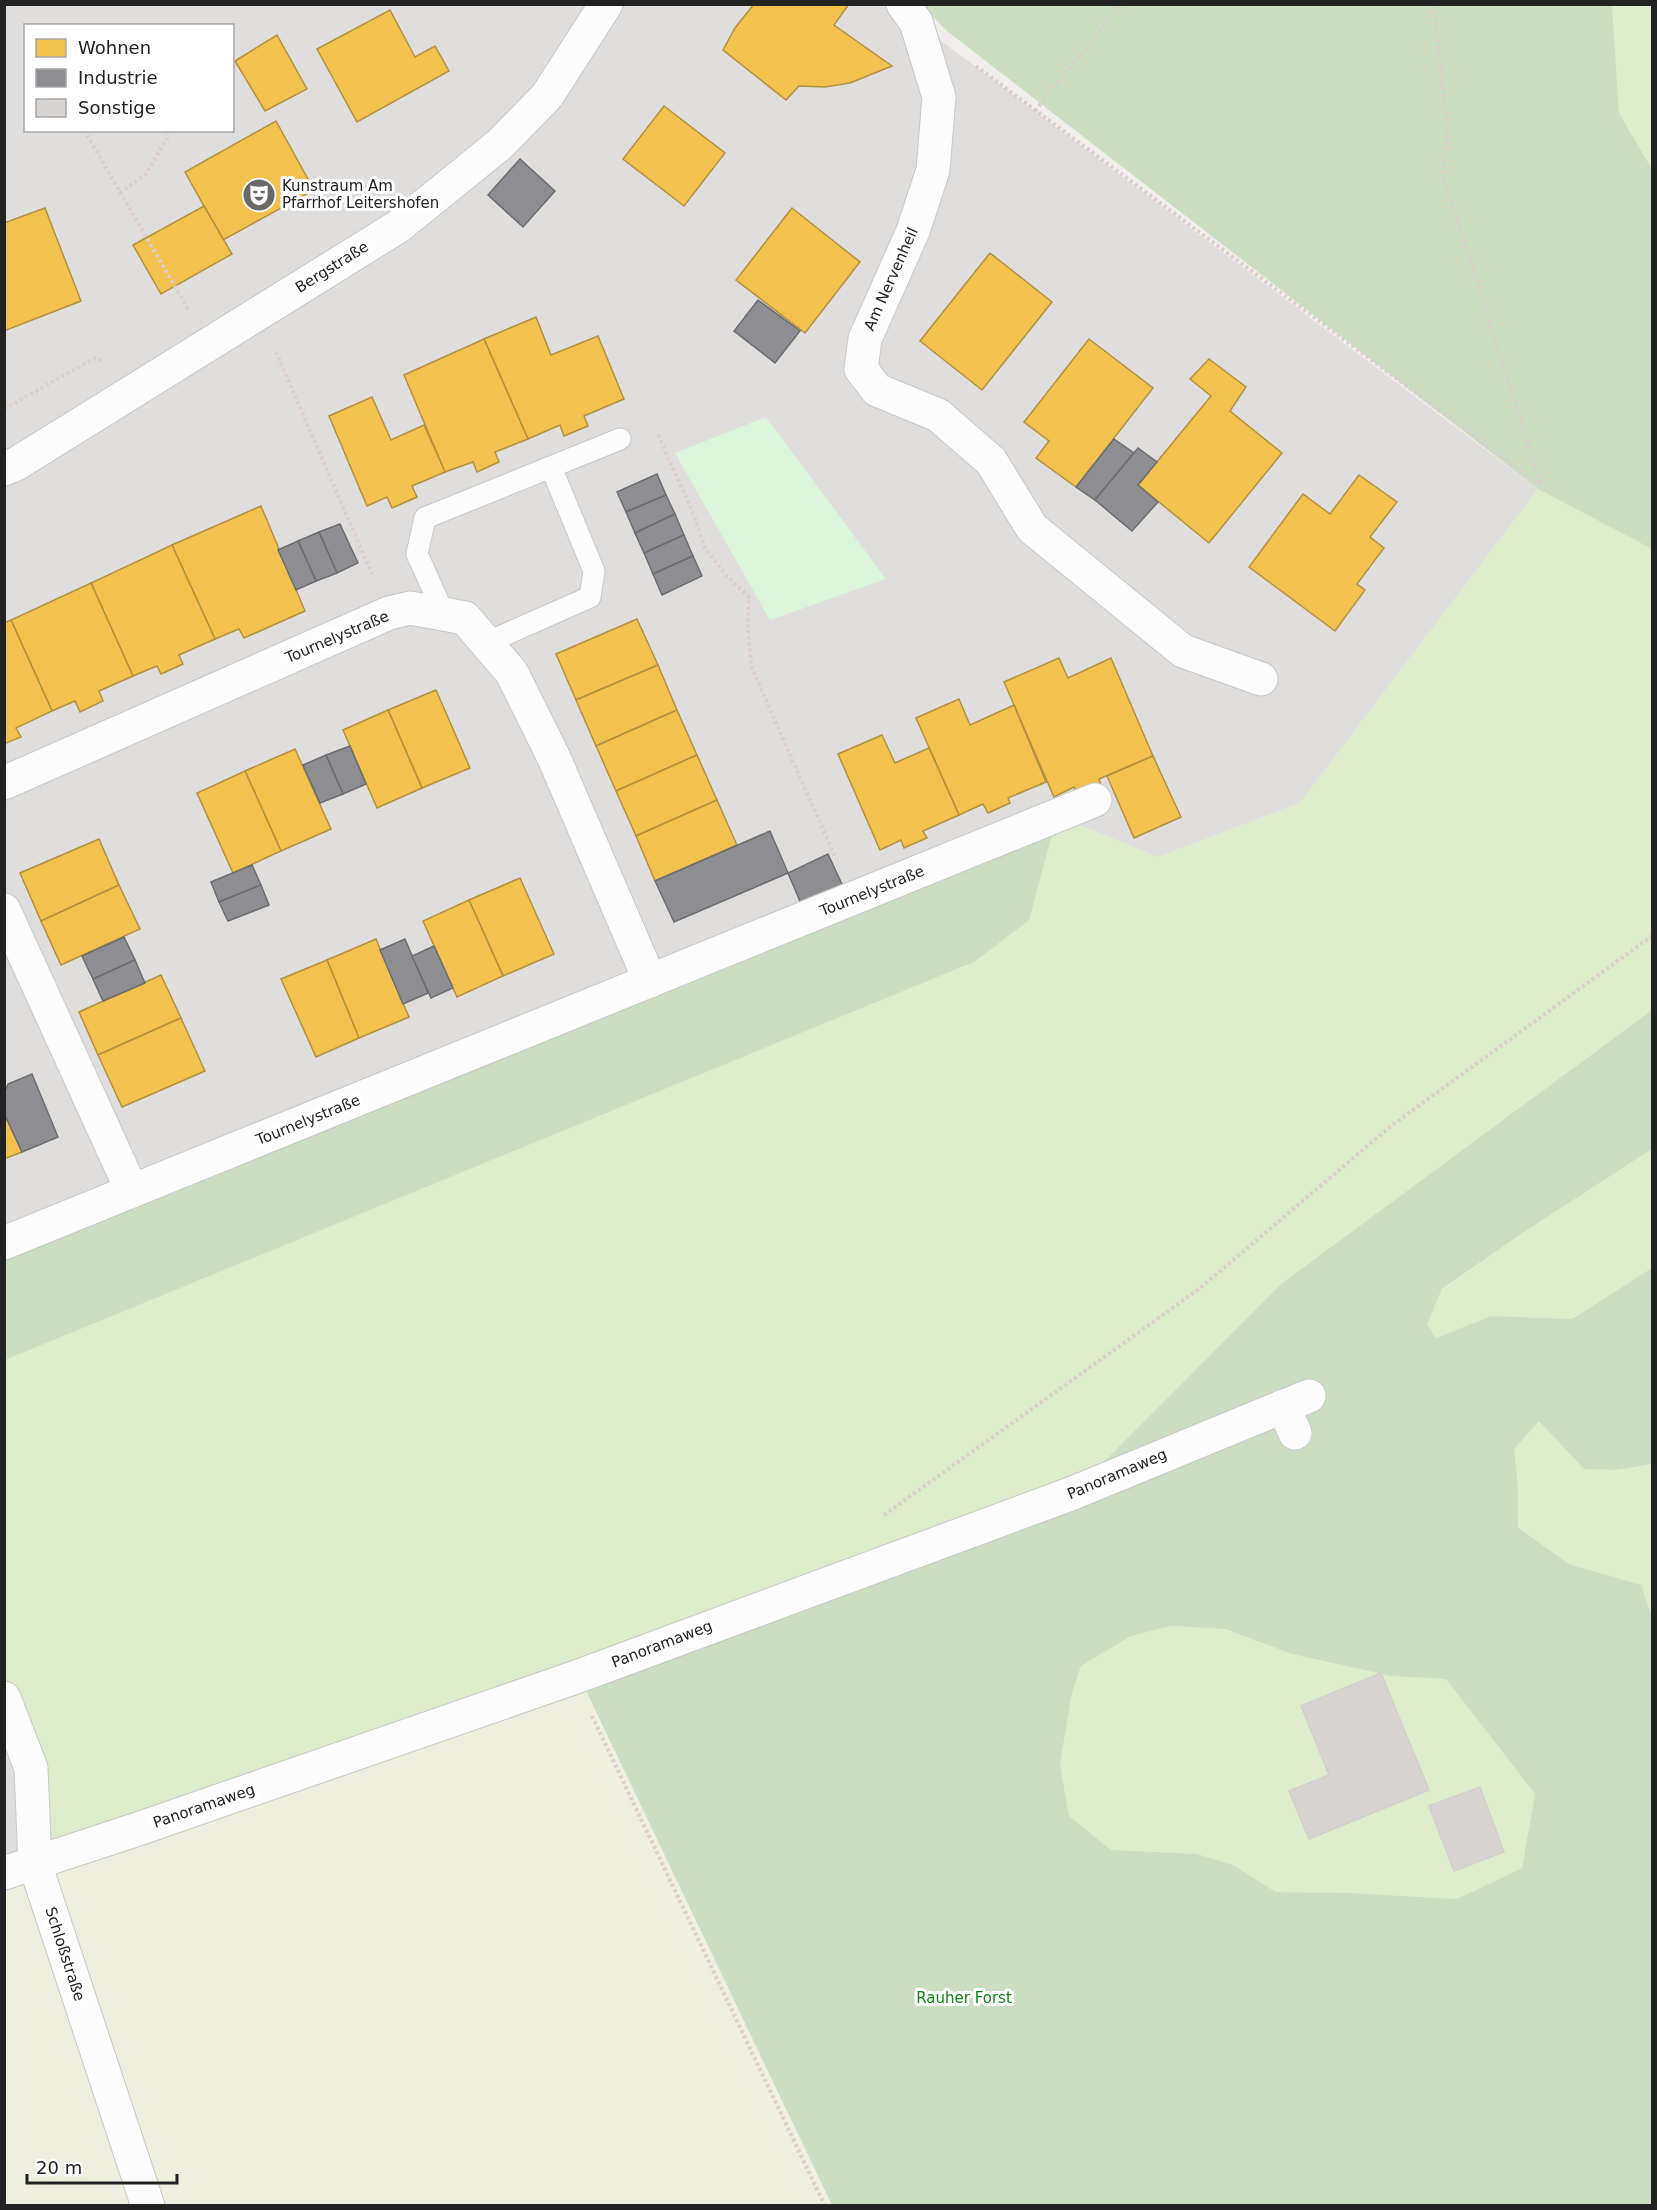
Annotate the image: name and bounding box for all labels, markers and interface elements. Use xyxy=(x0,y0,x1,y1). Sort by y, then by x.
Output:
legend xyxy=(24,24,234,132)
text: Wohnen xyxy=(78,37,151,58)
text: Industrie xyxy=(78,67,157,88)
text: Sonstige xyxy=(78,97,156,118)
theatre icon: Kunstraum Am Pfarrhof Leitershofen xyxy=(241,177,277,213)
place label: Kunstraum Am Pfarrhof Leitershofen xyxy=(282,177,439,212)
street label: Am Nervenheil xyxy=(860,225,922,333)
street label: Bergstraße xyxy=(292,237,372,297)
street label: Tournelystraße xyxy=(282,607,391,667)
street label: Tournelystraße xyxy=(816,862,927,920)
street label: Tournelystraße xyxy=(252,1091,363,1149)
street label: Panoramaweg xyxy=(1064,1445,1170,1503)
street label: Panoramaweg xyxy=(609,1617,715,1671)
street label: Panoramaweg xyxy=(151,1780,257,1832)
street label: Schloßstraße xyxy=(41,1905,89,2003)
park label: Rauher Forst xyxy=(916,1989,1012,2007)
scale bar xyxy=(27,2147,177,2185)
text: 20 m xyxy=(36,2157,82,2178)

